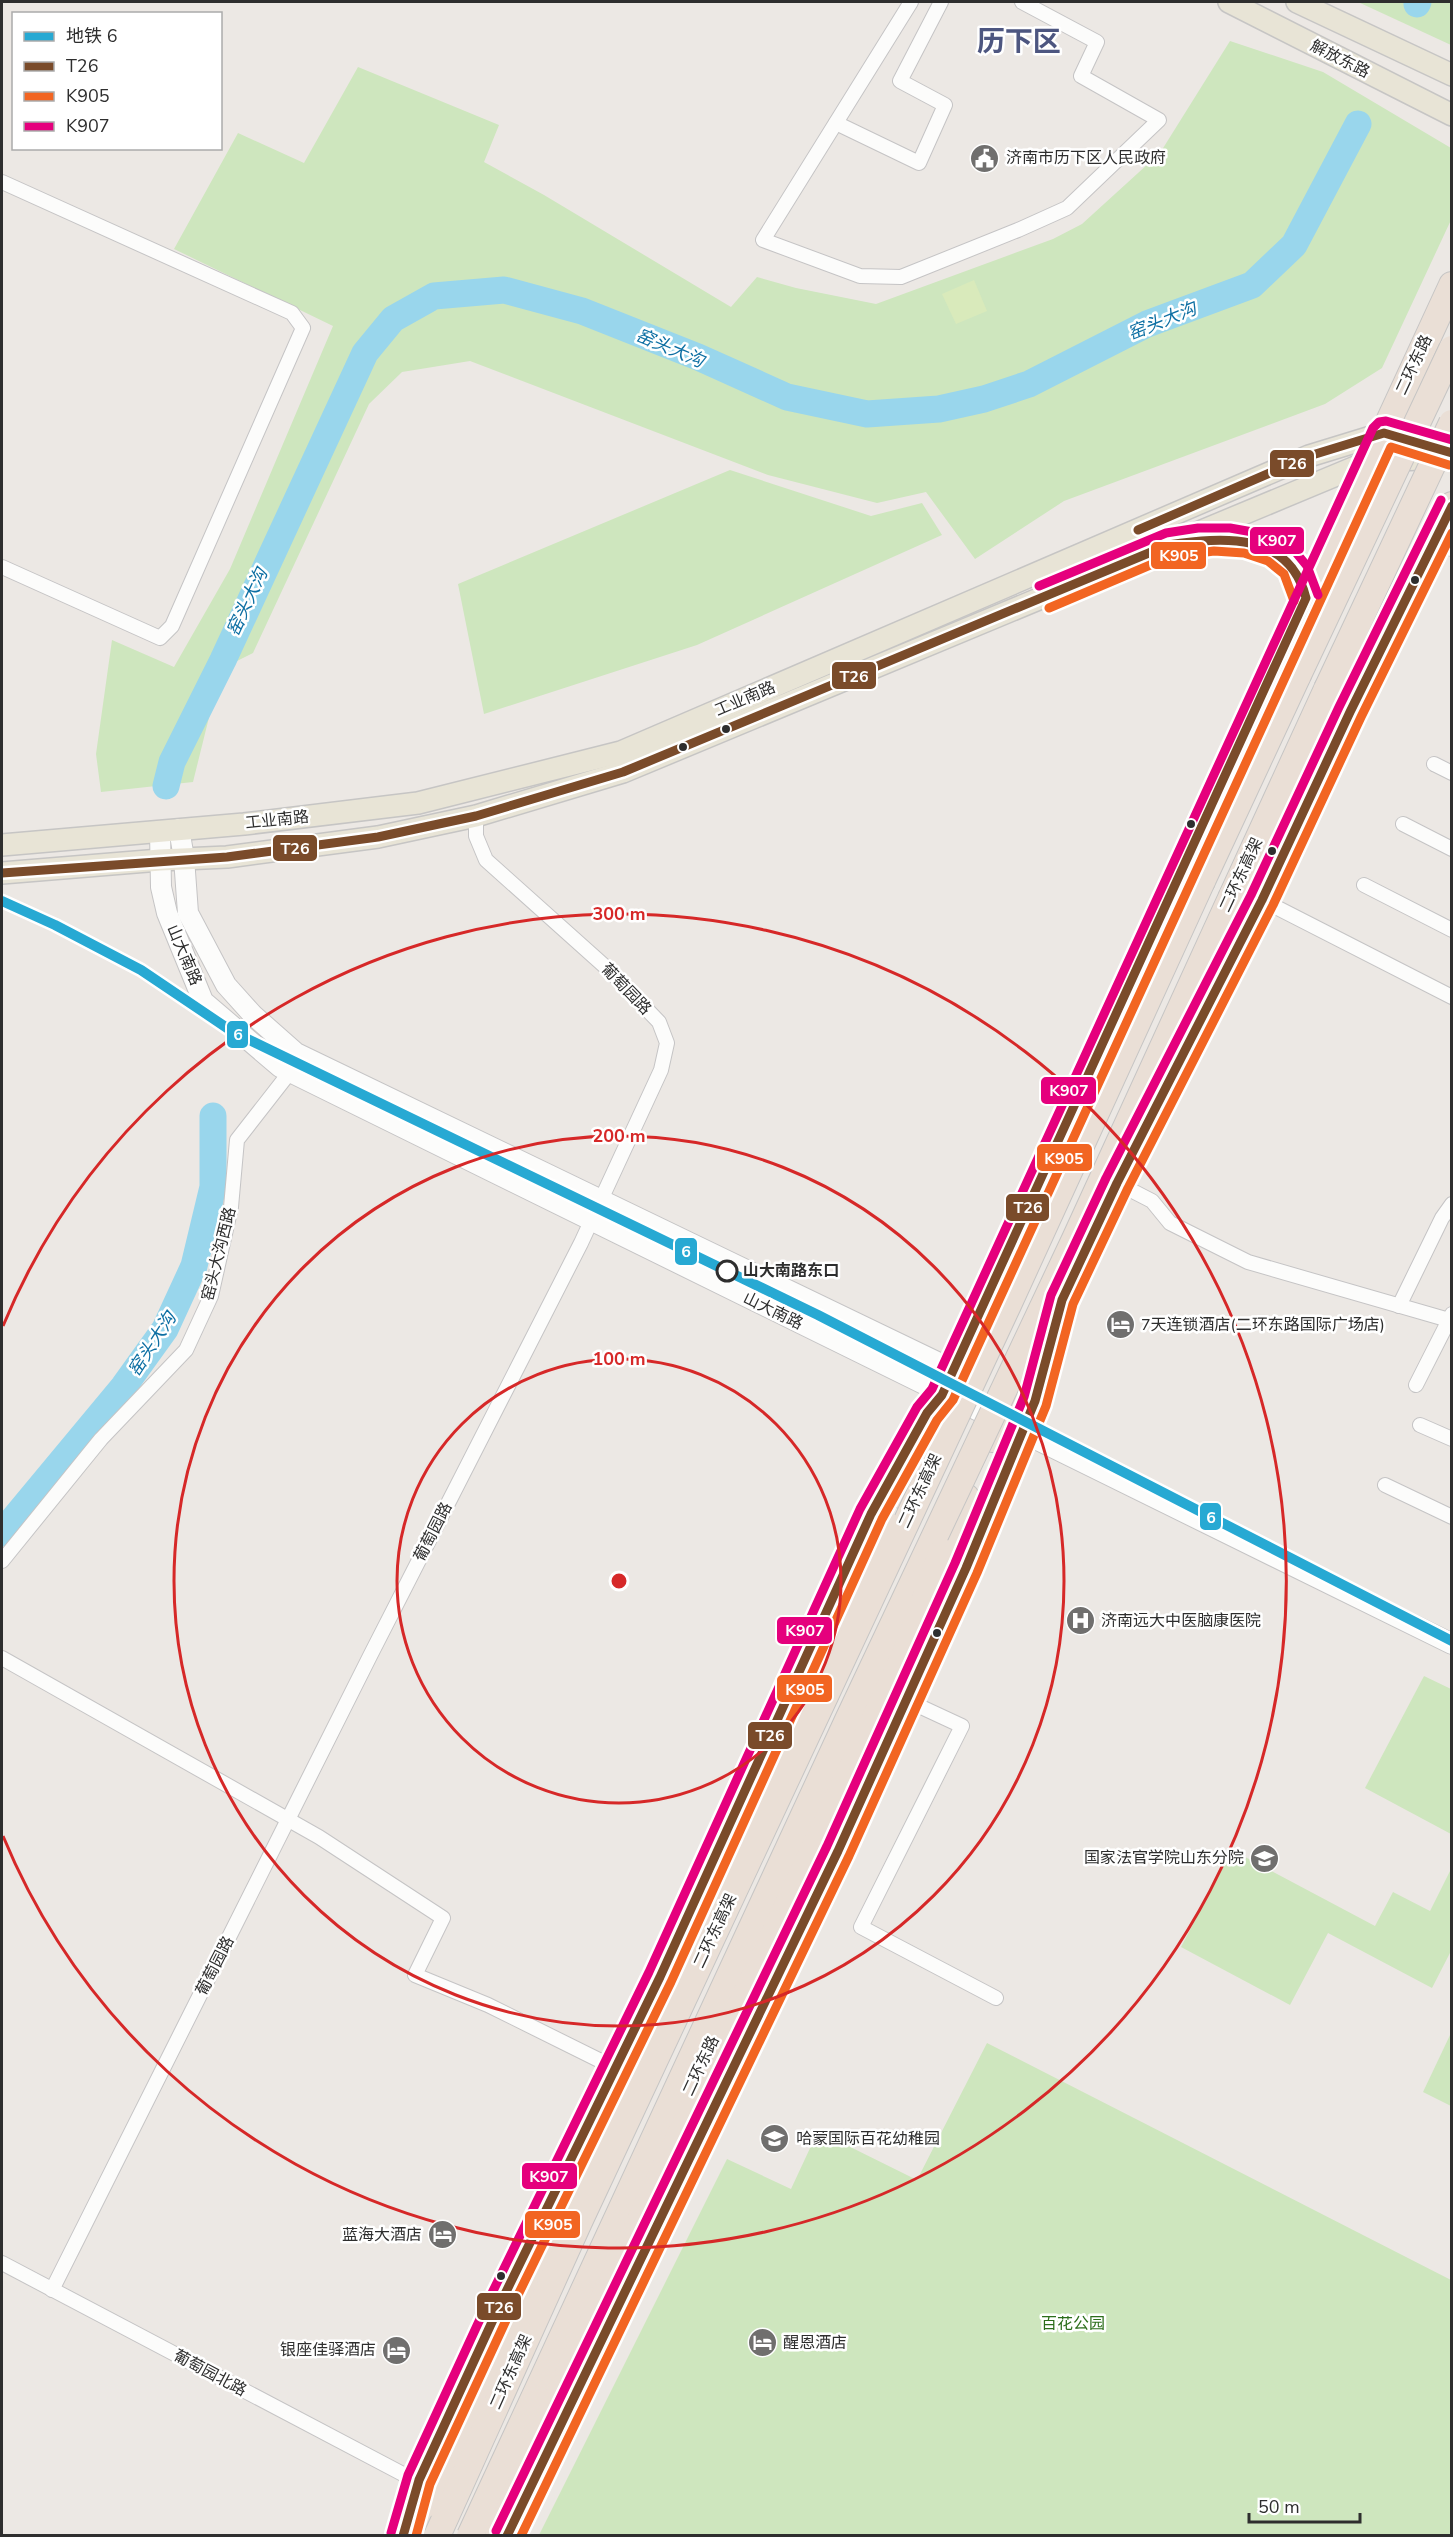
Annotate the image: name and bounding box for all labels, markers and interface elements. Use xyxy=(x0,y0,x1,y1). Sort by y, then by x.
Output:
legend xyxy=(12,12,222,150)
district label: 历下区 xyxy=(977,23,1061,61)
text: 地铁 6 xyxy=(66,24,117,48)
street label: 解放东路 xyxy=(1306,35,1374,83)
text: T26 xyxy=(66,54,98,78)
text: K905 xyxy=(66,84,110,108)
text: K907 xyxy=(66,114,110,138)
public building icon: 济南市历下区人民政府 xyxy=(969,142,1001,174)
place label: 济南市历下区人民政府 xyxy=(1006,147,1166,169)
water label: 窑头大沟 xyxy=(1124,296,1202,346)
water label: 窑头大沟 xyxy=(632,323,710,374)
street label: 二环东路 xyxy=(1391,331,1437,399)
line badge: T26 xyxy=(1269,449,1315,478)
text: T26 xyxy=(1277,453,1307,475)
line badge: K907 xyxy=(1249,526,1305,555)
text: K907 xyxy=(1257,530,1297,552)
line badge: K905 xyxy=(1150,541,1207,570)
text: K905 xyxy=(1159,545,1199,567)
water label: 窑头大沟 xyxy=(221,562,274,640)
unlabelled marker xyxy=(1409,574,1421,586)
line badge: T26 xyxy=(831,661,877,690)
text: T26 xyxy=(839,666,869,688)
street label: 工业南路 xyxy=(711,676,779,722)
unlabelled marker xyxy=(720,723,732,735)
unlabelled marker xyxy=(677,741,689,753)
street label: 工业南路 xyxy=(244,806,310,834)
unlabelled marker xyxy=(1185,818,1197,830)
line badge: T26 xyxy=(272,834,318,862)
street label: 二环东高架 xyxy=(1214,834,1268,916)
text: T26 xyxy=(280,838,310,860)
unlabelled marker xyxy=(1266,845,1278,857)
text: 300 m xyxy=(592,902,646,926)
street label: 山大南路 xyxy=(161,921,207,989)
street label: 葡萄园路 xyxy=(596,958,656,1020)
line badge: 6 xyxy=(226,1020,249,1049)
text: 6 xyxy=(233,1024,243,1046)
line badge: K907 xyxy=(1040,1076,1097,1105)
text: K907 xyxy=(1049,1080,1089,1102)
text: 200 m xyxy=(592,1124,646,1148)
line badge: K905 xyxy=(1036,1143,1093,1172)
text: K905 xyxy=(1044,1148,1084,1170)
line badge: T26 xyxy=(1005,1193,1050,1222)
text: T26 xyxy=(1013,1197,1043,1219)
street label: 窑头大沟西路 xyxy=(197,1205,241,1303)
line badge: 6 xyxy=(674,1237,698,1266)
text: 6 xyxy=(681,1241,691,1263)
marker: 山大南路东口 xyxy=(716,1260,738,1282)
place label: 山大南路东口 xyxy=(743,1260,839,1282)
street label: 山大南路 xyxy=(739,1287,807,1335)
water label: 窑头大沟 xyxy=(122,1306,183,1381)
hotel icon: 7天连锁酒店(二环东路国际广场店) xyxy=(1104,1309,1136,1341)
place label: 7天连锁酒店(二环东路国际广场店) xyxy=(1141,1314,1385,1336)
text: 100 m xyxy=(592,1347,646,1371)
street label: 二环东高架 xyxy=(893,1450,947,1532)
street label: 葡萄园路 xyxy=(409,1498,457,1566)
line badge: 6 xyxy=(1199,1502,1222,1531)
text: 6 xyxy=(1206,1507,1216,1529)
centre of rings xyxy=(609,1571,629,1591)
hospital icon: 济南远大中医脑康医院 xyxy=(1064,1605,1096,1637)
place label: 济南远大中医脑康医院 xyxy=(1101,1610,1261,1632)
line badge: K907 xyxy=(776,1616,833,1645)
text: K907 xyxy=(785,1620,825,1642)
unlabelled marker xyxy=(931,1627,943,1639)
line badge: K905 xyxy=(776,1674,833,1703)
text: K905 xyxy=(785,1679,825,1701)
line badge: T26 xyxy=(747,1721,793,1750)
text: T26 xyxy=(755,1725,785,1747)
school or university icon: 国家法官学院山东分院 xyxy=(1249,1842,1281,1874)
place label: 国家法官学院山东分院 xyxy=(1084,1847,1244,1869)
street label: 二环东高架 xyxy=(688,1890,742,1972)
street label: 葡萄园路 xyxy=(191,1932,239,2000)
street label: 二环东路 xyxy=(678,2032,724,2100)
school or university icon: 哈蒙国际百花幼稚园 xyxy=(759,2123,791,2155)
place label: 哈蒙国际百花幼稚园 xyxy=(796,2128,940,2150)
line badge: K907 xyxy=(521,2162,578,2190)
text: K907 xyxy=(529,2166,569,2188)
line badge: K905 xyxy=(524,2210,581,2239)
text: K905 xyxy=(533,2214,573,2236)
hotel icon: 蓝海大酒店 xyxy=(427,2219,459,2251)
place label: 蓝海大酒店 xyxy=(342,2224,422,2246)
unlabelled marker xyxy=(495,2270,507,2282)
line badge: T26 xyxy=(476,2292,522,2321)
text: T26 xyxy=(484,2297,514,2319)
park label: 百花公园 xyxy=(1041,2313,1105,2335)
hotel icon: 醒恩酒店 xyxy=(746,2327,778,2359)
street label: 二环东高架 xyxy=(485,2331,537,2413)
place label: 醒恩酒店 xyxy=(783,2332,847,2354)
hotel icon: 银座佳驿酒店 xyxy=(381,2334,413,2366)
place label: 银座佳驿酒店 xyxy=(280,2339,376,2361)
street label: 葡萄园北路 xyxy=(170,2345,250,2401)
scale bar xyxy=(1249,2486,1360,2524)
text: 50 m xyxy=(1258,2495,1300,2519)

